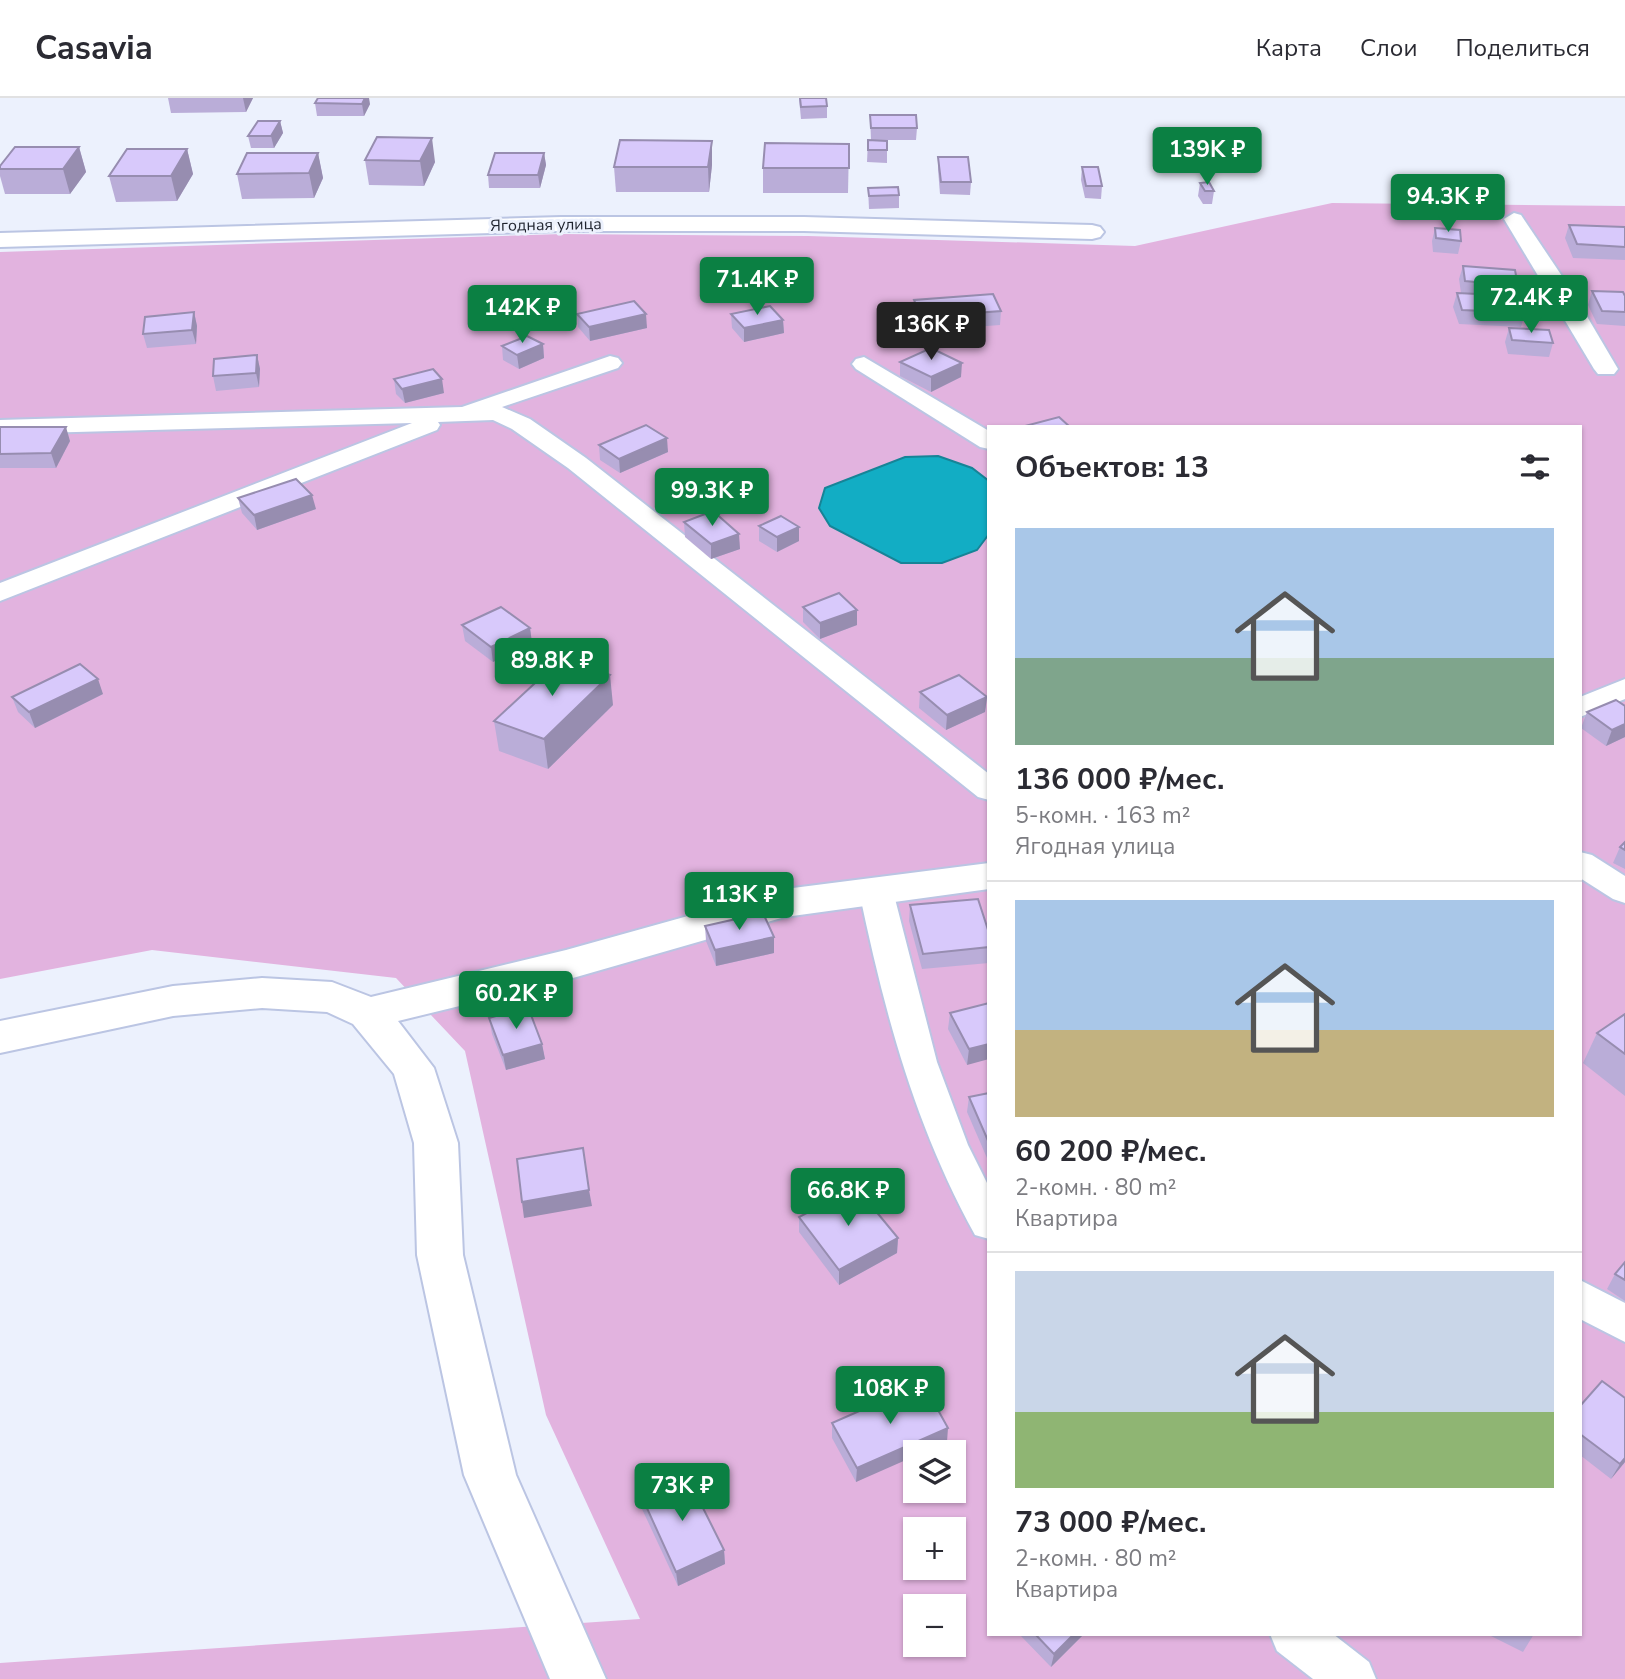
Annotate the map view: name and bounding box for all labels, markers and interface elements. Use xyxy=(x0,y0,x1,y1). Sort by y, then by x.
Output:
text: Casavia xyxy=(35,26,153,71)
text: Карта xyxy=(1256,32,1322,64)
text: Слои xyxy=(1360,32,1417,64)
text: Поделиться xyxy=(1455,32,1590,64)
pin: 139K ₽ xyxy=(1150,127,1264,187)
text: 139K ₽ xyxy=(1169,134,1245,165)
pin: 94.3K ₽ xyxy=(1383,174,1513,234)
text: 94.3K ₽ xyxy=(1407,181,1489,212)
street label: Ягодная улица xyxy=(490,213,602,237)
pin: 71.4K ₽ xyxy=(692,258,822,317)
text: 71.4K ₽ xyxy=(716,264,798,295)
pin: 72.4K ₽ xyxy=(1466,275,1596,335)
text: 72.4K ₽ xyxy=(1490,282,1572,313)
pin: 142K ₽ xyxy=(465,286,579,345)
text: 142K ₽ xyxy=(484,292,560,323)
pin: 136K ₽ xyxy=(874,302,988,362)
text: 136K ₽ xyxy=(893,309,969,340)
text: Объектов: 13 xyxy=(1015,447,1209,488)
icon: filters xyxy=(1516,448,1554,486)
pin: 99.3K ₽ xyxy=(647,468,777,528)
text: 99.3K ₽ xyxy=(671,475,753,506)
icon: home xyxy=(1222,573,1348,699)
pin: 89.8K ₽ xyxy=(487,638,617,698)
text: 89.8K ₽ xyxy=(511,645,593,676)
text: 136 000 ₽/мес. xyxy=(1015,759,1224,800)
text: 5-комн. · 163 m² xyxy=(1015,800,1190,831)
text: Ягодная улица xyxy=(1015,831,1175,862)
pin: 113K ₽ xyxy=(682,872,796,932)
text: 113K ₽ xyxy=(701,879,777,910)
icon: home xyxy=(1222,945,1348,1071)
pin: 60.2K ₽ xyxy=(451,972,581,1031)
text: 60.2K ₽ xyxy=(475,978,557,1009)
text: 60 200 ₽/мес. xyxy=(1015,1131,1206,1172)
pin: 66.8K ₽ xyxy=(783,1168,913,1228)
text: 2-комн. · 80 m² xyxy=(1015,1172,1177,1203)
text: 66.8K ₽ xyxy=(807,1175,889,1206)
text: Квартира xyxy=(1015,1203,1118,1234)
icon: home xyxy=(1222,1316,1348,1442)
pin: 108K ₽ xyxy=(833,1366,947,1426)
text: 108K ₽ xyxy=(852,1373,928,1404)
map controls xyxy=(903,1440,966,1657)
button: layers xyxy=(903,1440,966,1503)
pin: 73K ₽ xyxy=(633,1464,731,1523)
text: 73K ₽ xyxy=(651,1470,713,1501)
text: 73 000 ₽/мес. xyxy=(1015,1502,1206,1543)
button: + xyxy=(903,1517,966,1580)
text: 2-комн. · 80 m² xyxy=(1015,1543,1177,1574)
text: Квартира xyxy=(1015,1574,1118,1605)
button: − xyxy=(903,1594,966,1657)

